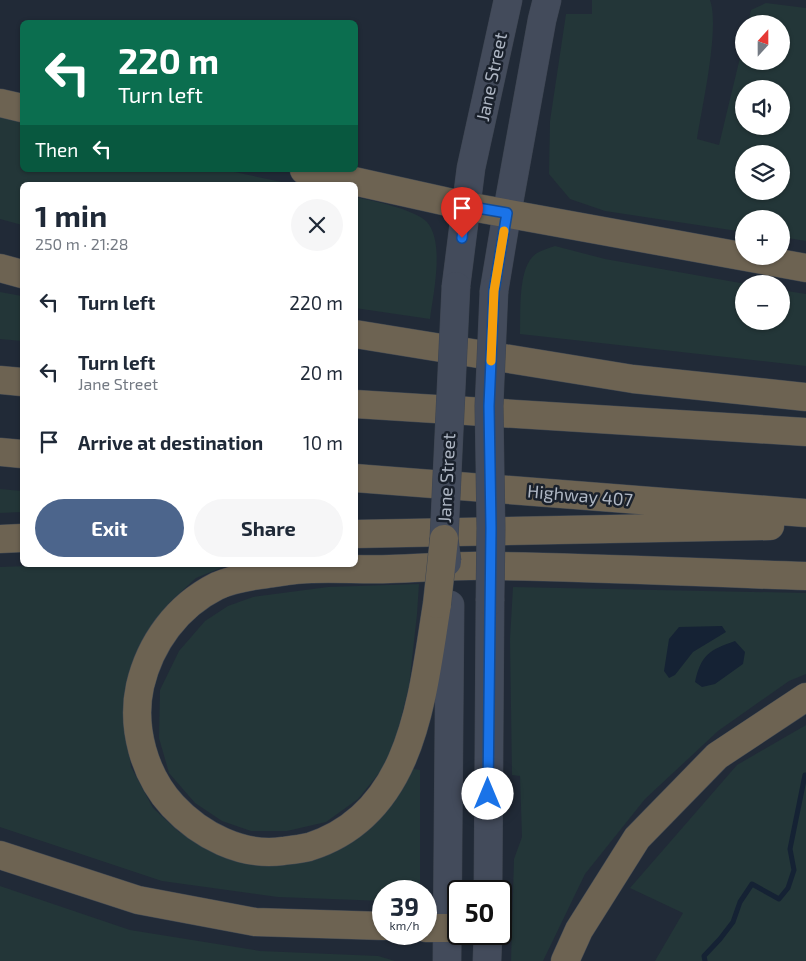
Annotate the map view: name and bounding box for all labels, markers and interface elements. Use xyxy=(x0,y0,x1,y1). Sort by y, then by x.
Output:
north arrow xyxy=(735,15,790,70)
map controls xyxy=(735,15,790,330)
street label: Jane Street xyxy=(471,30,511,123)
text: 220 m xyxy=(118,39,219,81)
icon: left xyxy=(35,40,100,105)
button: sound xyxy=(735,80,790,135)
text: Turn left xyxy=(118,81,203,107)
icon: left xyxy=(88,135,116,163)
text: Then xyxy=(35,138,78,161)
button: layers xyxy=(735,145,790,200)
pin xyxy=(441,187,483,238)
icon: arrive xyxy=(448,194,476,222)
text: 1 min xyxy=(35,197,107,233)
button: close xyxy=(291,199,343,251)
button: + xyxy=(735,210,790,265)
text: 250 m · 21:28 xyxy=(35,234,129,253)
button: − xyxy=(735,275,790,330)
icon: left xyxy=(35,288,63,316)
text: Turn left xyxy=(78,291,155,314)
text: 220 m xyxy=(289,291,343,314)
text: Turn left xyxy=(78,351,155,374)
icon: left xyxy=(35,358,63,386)
text: 20 m xyxy=(300,361,343,384)
text: Jane Street xyxy=(78,374,158,393)
icon: arrive xyxy=(35,428,63,456)
text: Arrive at destination xyxy=(78,431,263,454)
text: 10 m xyxy=(303,431,343,454)
street label: Jane Street xyxy=(433,432,459,524)
street label: Highway 407 xyxy=(526,479,634,511)
button: Exit xyxy=(35,499,184,557)
button: Share xyxy=(194,499,343,557)
position arrow xyxy=(461,767,513,819)
speed limit sign: 50 xyxy=(447,880,512,945)
text: 39 xyxy=(390,891,419,921)
text: km/h xyxy=(390,918,419,932)

